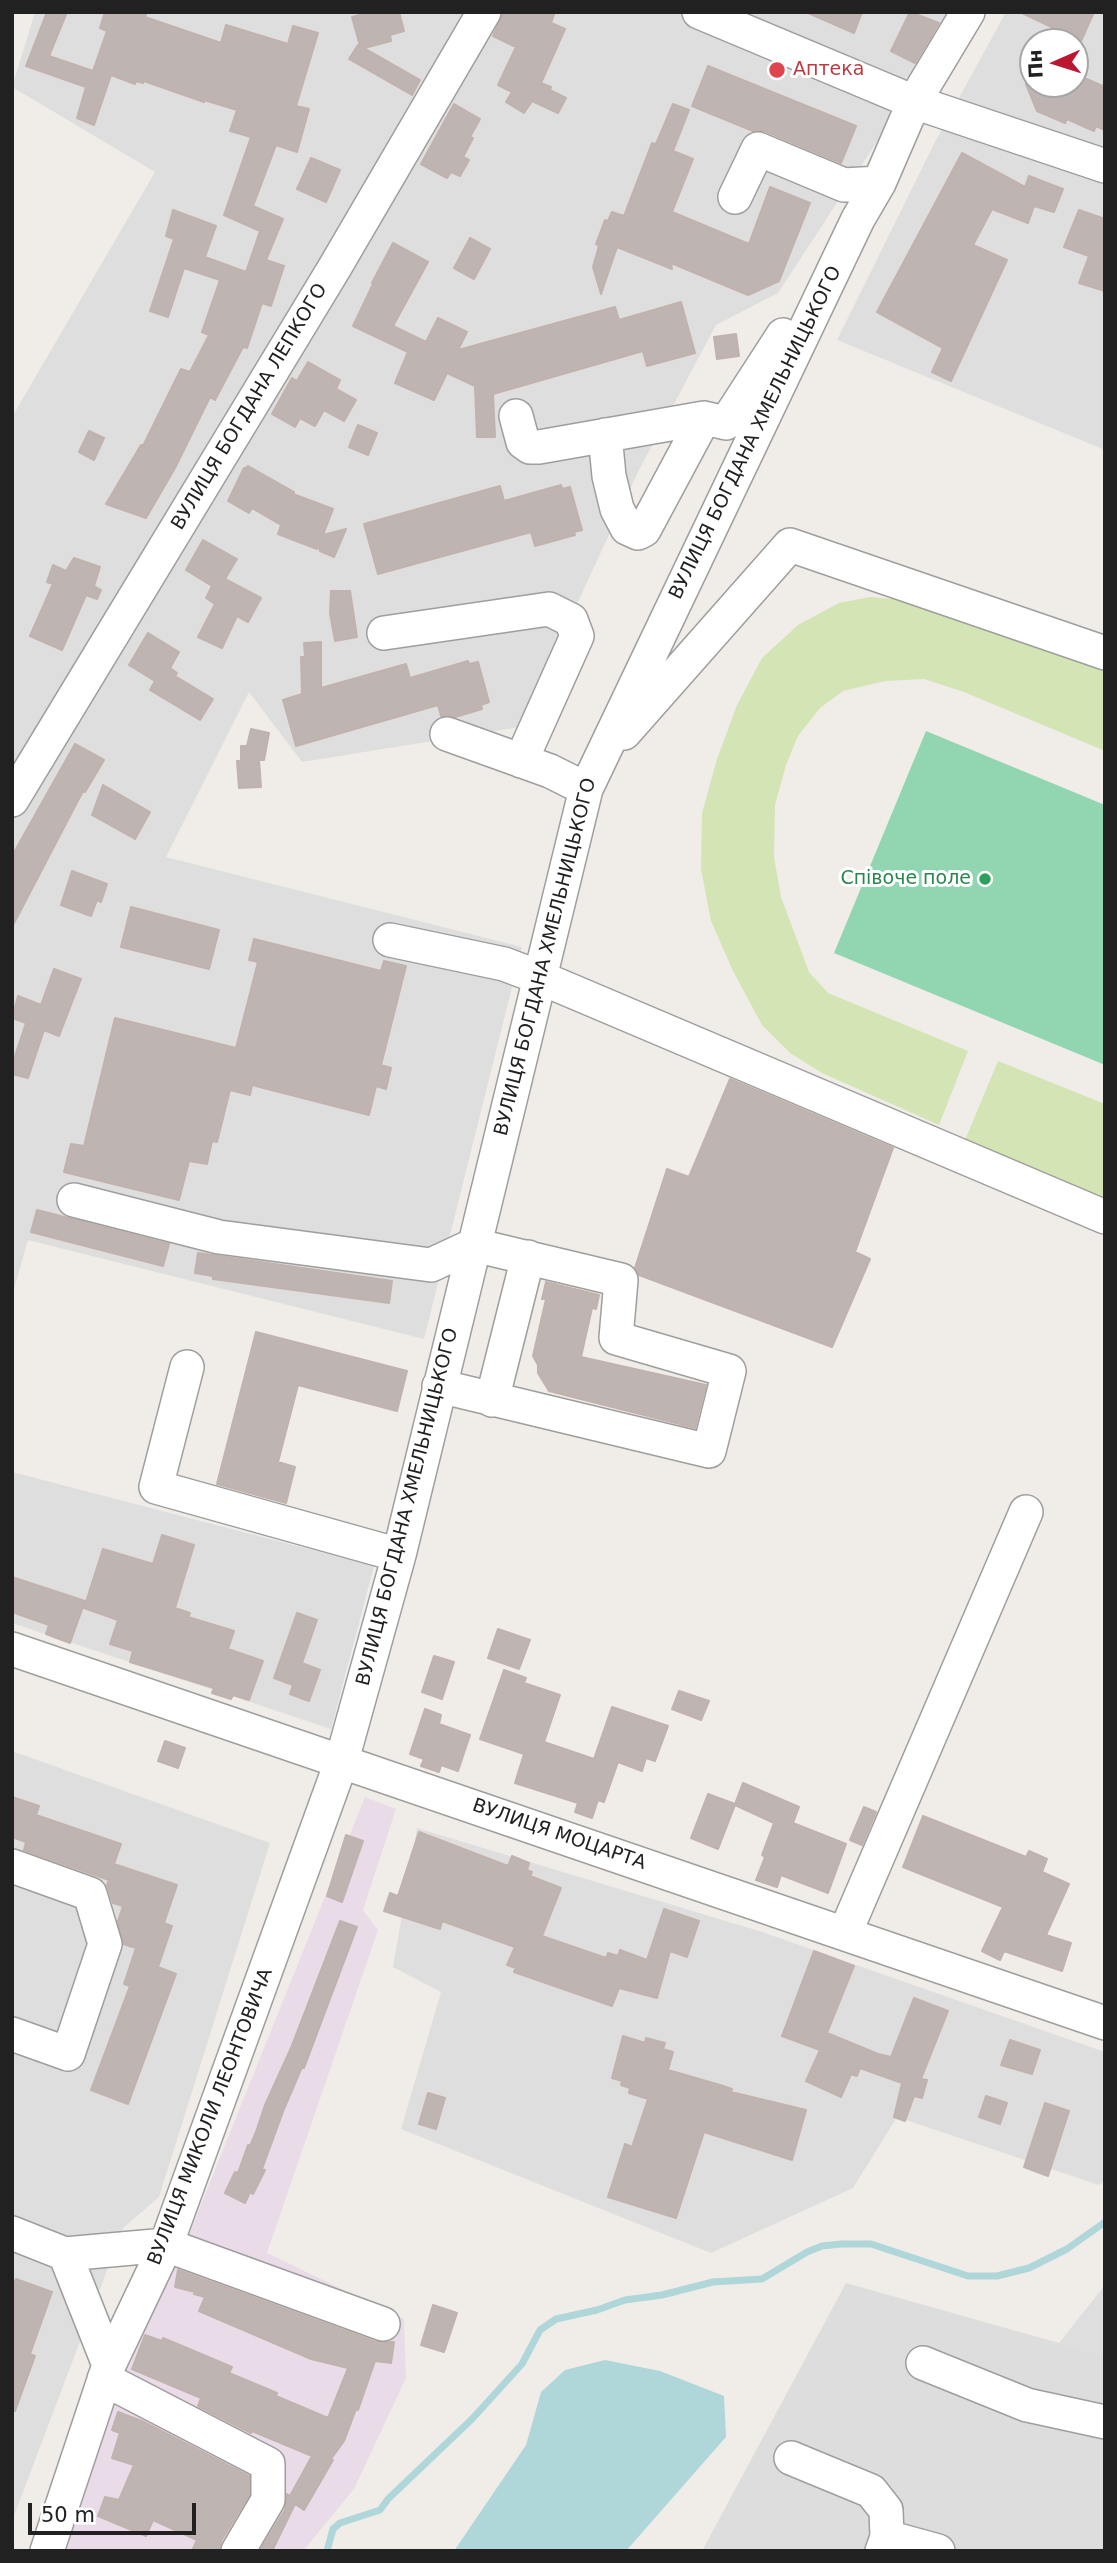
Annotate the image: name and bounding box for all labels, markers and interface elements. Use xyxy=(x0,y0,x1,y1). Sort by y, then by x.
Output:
north arrow xyxy=(1019,28,1089,98)
text: Пн xyxy=(1023,49,1047,79)
place label: Аптека xyxy=(793,59,864,81)
marker: Аптека xyxy=(767,60,787,80)
street label: ВУЛИЦЯ БОГДАНА ХМЕЛЬНИЦЬКОГО xyxy=(665,263,847,603)
street label: ВУЛИЦЯ БОГДАНА ЛЕПКОГО xyxy=(167,280,333,534)
street label: ВУЛИЦЯ БОГДАНА ХМЕЛЬНИЦЬКОГО xyxy=(490,776,602,1138)
place label: Співоче поле xyxy=(840,868,971,890)
marker: Співоче поле xyxy=(977,871,993,887)
street label: ВУЛИЦЯ БОГДАНА ХМЕЛЬНИЦЬКОГО xyxy=(352,1326,464,1688)
street label: ВУЛИЦЯ МОЦАРТА xyxy=(469,1795,649,1875)
street label: ВУЛИЦЯ МИКОЛИ ЛЕОНТОВИЧА xyxy=(144,1965,278,2269)
scale bar xyxy=(32,2490,200,2534)
text: 50 m xyxy=(41,2503,95,2527)

